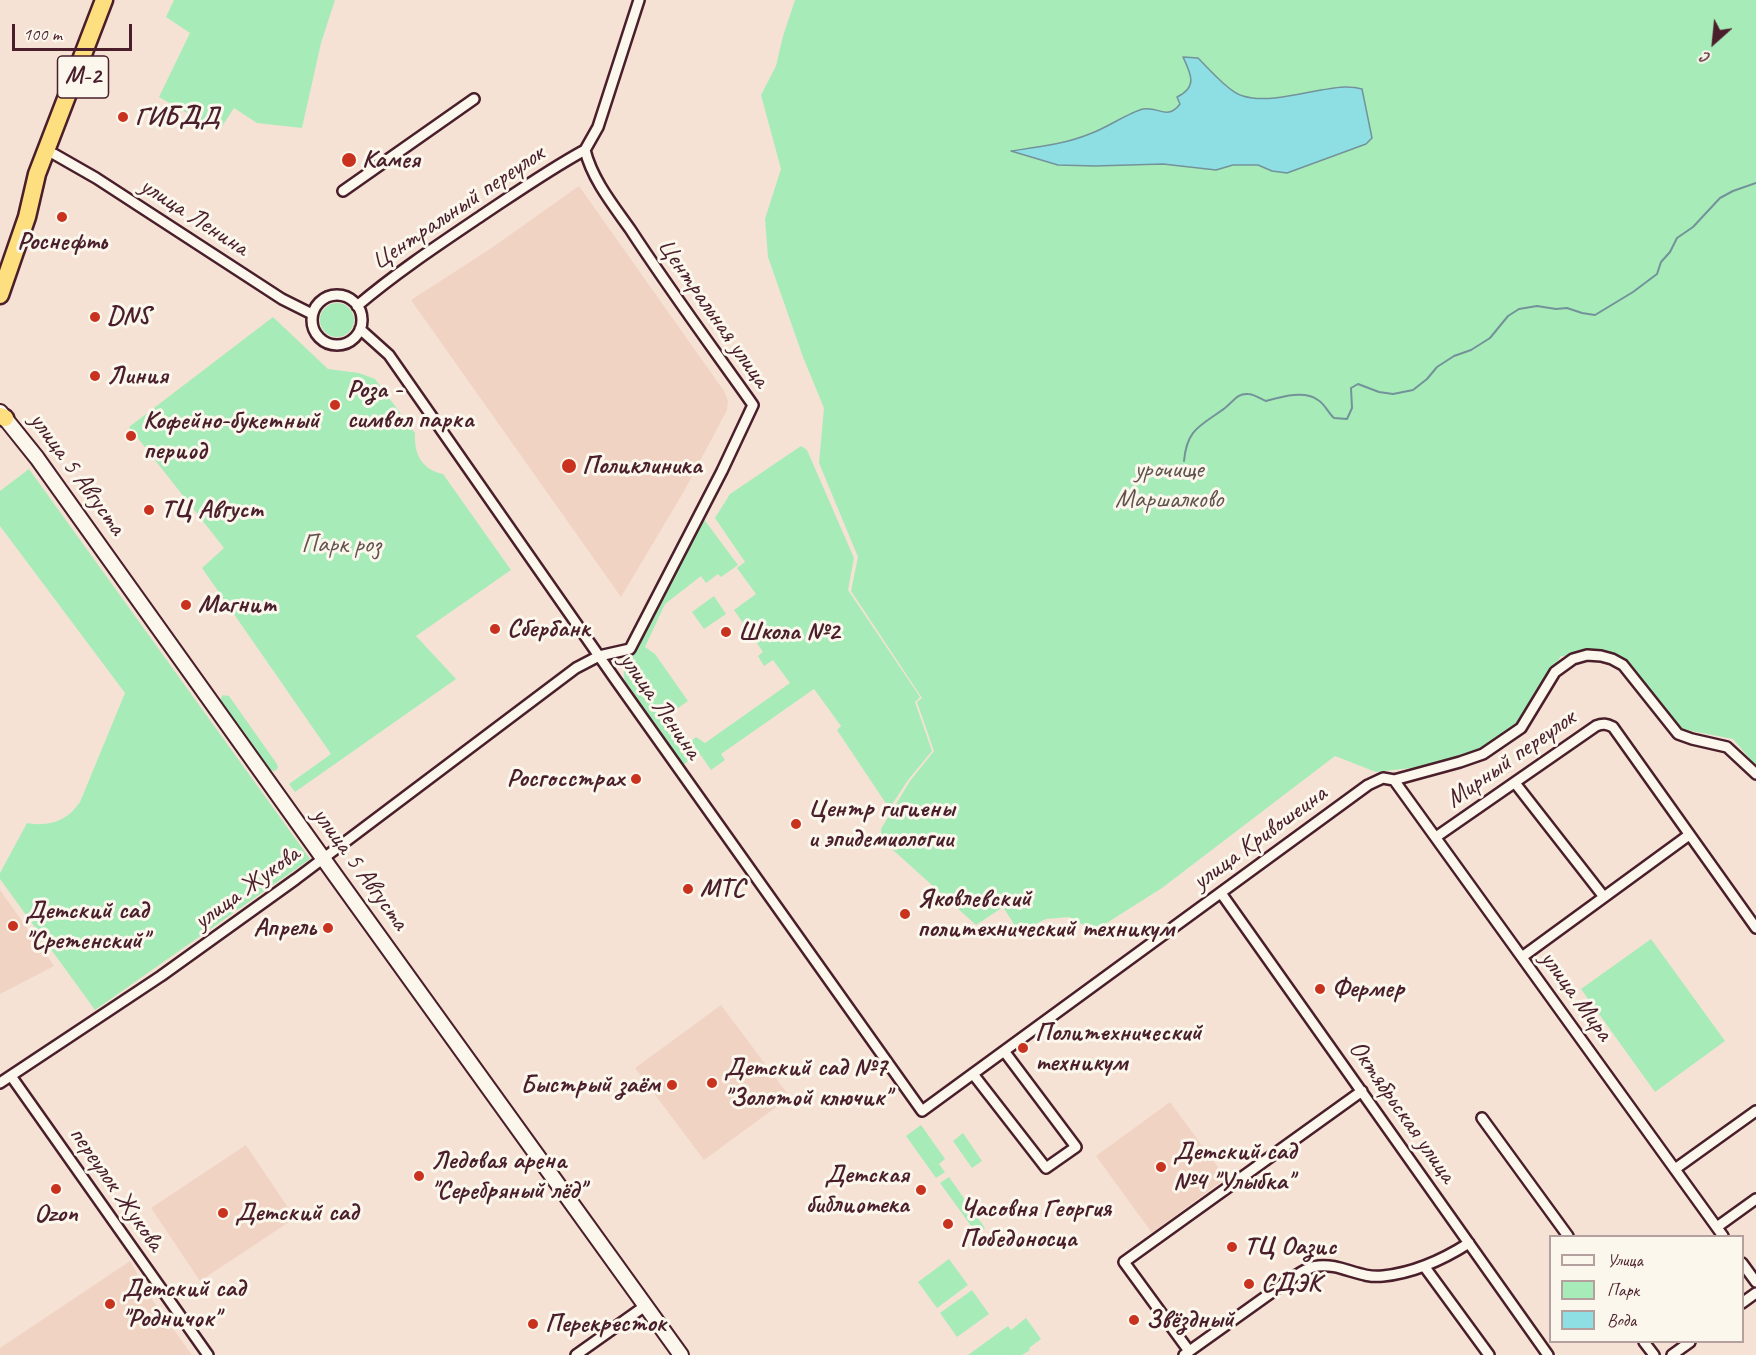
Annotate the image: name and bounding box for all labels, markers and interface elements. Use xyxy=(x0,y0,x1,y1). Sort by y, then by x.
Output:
scale bar xyxy=(15,12,135,50)
north arrow xyxy=(1684,12,1744,72)
text: 100 m xyxy=(23,23,62,45)
text: С xyxy=(1698,47,1714,69)
road number: М-2 xyxy=(58,56,109,98)
place label: ГИБДД xyxy=(135,101,219,133)
marker: ГИБДД xyxy=(116,110,130,124)
street label: Центральный переулок xyxy=(365,139,551,277)
place label: Камея xyxy=(362,144,420,176)
marker: Камея xyxy=(340,151,358,169)
street label: улица Ленина xyxy=(134,170,254,264)
marker: Роснефть xyxy=(55,210,69,224)
place label: Роснефть xyxy=(17,226,107,258)
street label: Центральная улица xyxy=(650,232,776,394)
place label: DNS xyxy=(107,301,150,333)
marker: DNS xyxy=(88,310,102,324)
place label: Линия xyxy=(107,360,168,392)
marker: Линия xyxy=(88,369,102,383)
place label: Роза - символ парка xyxy=(347,374,474,436)
marker: Роза - символ парка xyxy=(328,398,342,412)
place label: Кофейно-букетный период xyxy=(143,405,319,466)
street label: улица 5 Августа xyxy=(22,406,132,542)
marker: Кофейно-букетный период xyxy=(124,429,138,443)
place label: Поликлиника xyxy=(582,450,702,482)
park label: урочище Маршалково xyxy=(1115,454,1223,516)
marker: Поликлиника xyxy=(560,457,578,475)
place label: ТЦ Август xyxy=(161,494,262,526)
marker: ТЦ Август xyxy=(142,503,156,517)
park label: Парк роз xyxy=(301,529,381,561)
place label: Магнит xyxy=(198,589,277,621)
marker: Магнит xyxy=(179,598,193,612)
place label: Сбербанк xyxy=(507,613,590,645)
place label: Школа №2 xyxy=(738,616,839,648)
marker: Сбербанк xyxy=(488,622,502,636)
marker: Школа №2 xyxy=(719,625,733,639)
street label: улица Ленина xyxy=(612,647,708,765)
street label: Мирный переулок xyxy=(1440,703,1582,815)
place label: Росгосстрах xyxy=(507,763,624,795)
marker: Росгосстрах xyxy=(629,772,643,786)
street label: улица Кривошеина xyxy=(1187,779,1333,897)
place label: Центр гигиены и эпидемиологии xyxy=(808,793,955,855)
street label: улица 5 Августа xyxy=(305,801,415,937)
marker: Центр гигиены и эпидемиологии xyxy=(789,817,803,831)
street label: улица Жукова xyxy=(188,839,306,937)
place label: МТС xyxy=(700,873,745,905)
marker: МТС xyxy=(681,882,695,896)
place label: Яковлевский политехнический техникум xyxy=(917,883,1174,945)
place label: Детский сад "Сретенский" xyxy=(25,895,148,957)
marker: Яковлевский политехнический техникум xyxy=(898,907,912,921)
place label: Апрель xyxy=(253,912,316,944)
marker: Детский сад "Сретенский" xyxy=(6,919,20,933)
marker: Апрель xyxy=(321,921,335,935)
street label: улица Мира xyxy=(1533,945,1619,1047)
place label: Фермер xyxy=(1332,973,1404,1005)
marker: Фермер xyxy=(1313,982,1327,996)
place label: Политехнический техникум xyxy=(1035,1017,1202,1078)
street label: Октябрьская улица xyxy=(1341,1035,1463,1189)
marker: Политехнический техникум xyxy=(1016,1041,1030,1055)
place label: Детский сад №7 "Золотой ключик" xyxy=(724,1052,890,1114)
place label: Быстрый заём xyxy=(520,1069,660,1101)
marker: Детский сад №7 "Золотой ключик" xyxy=(705,1076,719,1090)
marker: Быстрый заём xyxy=(665,1078,679,1092)
street label: переулок Жукова xyxy=(61,1120,171,1258)
place label: Детский сад №4 "Улыбка" xyxy=(1173,1136,1296,1198)
place label: Ледовая арена "Серебряный лёд" xyxy=(431,1145,585,1206)
place label: Детская библиотека xyxy=(806,1159,909,1220)
marker: Детский сад №4 "Улыбка" xyxy=(1154,1160,1168,1174)
marker: Ледовая арена "Серебряный лёд" xyxy=(412,1169,426,1183)
marker: Ozon xyxy=(49,1182,63,1196)
marker: Детская библиотека xyxy=(914,1183,928,1197)
place label: Часовня Георгия Победоносца xyxy=(960,1193,1111,1254)
place label: Детский сад xyxy=(235,1197,358,1229)
place label: Ozon xyxy=(34,1198,78,1230)
marker: Детский сад xyxy=(216,1206,230,1220)
marker: Часовня Георгия Победоносца xyxy=(941,1217,955,1231)
place label: ТЦ Оазис xyxy=(1244,1231,1336,1263)
legend xyxy=(1549,1235,1744,1343)
marker: ТЦ Оазис xyxy=(1225,1240,1239,1254)
text: Улица xyxy=(1607,1249,1643,1271)
place label: СДЭК xyxy=(1261,1268,1321,1300)
place label: Детский сад "Родничок" xyxy=(122,1273,245,1334)
marker: СДЭК xyxy=(1242,1277,1256,1291)
text: Парк xyxy=(1607,1279,1639,1301)
marker: Детский сад "Родничок" xyxy=(103,1297,117,1311)
place label: Звёздный xyxy=(1146,1304,1234,1336)
place label: Перекресток xyxy=(545,1308,666,1340)
text: Вода xyxy=(1607,1309,1636,1331)
marker: Звёздный xyxy=(1127,1313,1141,1327)
marker: Перекресток xyxy=(526,1317,540,1331)

